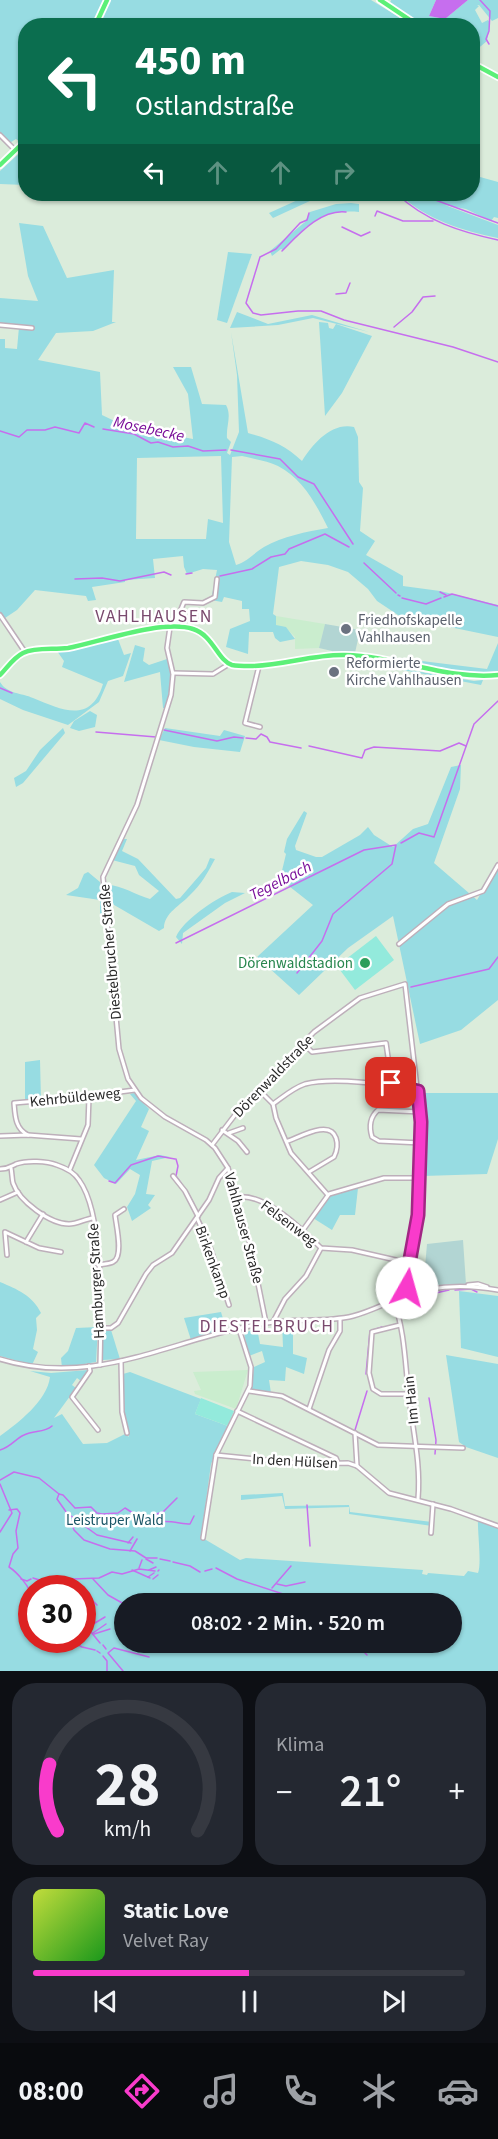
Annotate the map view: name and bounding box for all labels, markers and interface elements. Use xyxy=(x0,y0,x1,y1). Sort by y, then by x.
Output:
text: 450 m xyxy=(135,31,246,91)
icon: left xyxy=(36,42,114,120)
text: Ostlandstraße xyxy=(135,87,294,126)
icon: left xyxy=(138,156,171,189)
icon: ahead xyxy=(201,156,234,189)
icon: ahead xyxy=(264,156,297,189)
icon: right xyxy=(327,156,360,189)
water label: Mosebecke xyxy=(111,411,187,447)
district label: VAHLHAUSEN xyxy=(95,604,213,629)
place label: Friedhofskapelle Vahlhausen xyxy=(358,610,462,648)
marker: Friedhofskapelle Vahlhausen xyxy=(339,622,353,636)
place label: Reformierte Kirche Vahlhausen xyxy=(346,653,462,691)
marker: Reformierte Kirche Vahlhausen xyxy=(327,665,341,679)
water label: Tegelbach xyxy=(245,856,315,906)
street label: Diestelbrucher Straße xyxy=(94,883,127,1021)
place label: Dörenwaldstadion xyxy=(238,953,353,974)
marker: Dörenwaldstadion xyxy=(358,956,372,970)
street label: Dörenwaldstraße xyxy=(228,1030,318,1122)
pin xyxy=(365,1057,416,1108)
icon: arrive xyxy=(374,1066,407,1099)
street label: Kehrbüldeweg xyxy=(29,1082,122,1113)
street label: Vahlhauser Straße xyxy=(219,1170,268,1286)
street label: Felsenweg xyxy=(256,1195,322,1252)
street label: Hamburger Straße xyxy=(83,1223,110,1339)
street label: Birkenkamp xyxy=(190,1223,235,1302)
position arrow xyxy=(375,1256,439,1320)
district label: DIESTELBRUCH xyxy=(200,1314,334,1339)
street label: Im Hain xyxy=(399,1375,424,1425)
street label: In den Hülsen xyxy=(252,1449,338,1474)
park label: Leistruper Wald xyxy=(66,1510,164,1531)
speed limit sign: 30 xyxy=(18,1575,96,1653)
text: 08:02 · 2 Min. · 520 m xyxy=(191,1607,385,1639)
text: Klima xyxy=(276,1731,324,1759)
text: 28 xyxy=(95,1741,160,1830)
text: 21° xyxy=(340,1760,401,1824)
text: − xyxy=(276,1769,292,1816)
text: + xyxy=(449,1769,465,1816)
text: km/h xyxy=(104,1814,151,1845)
text: Static Love xyxy=(123,1895,229,1927)
text: Velvet Ray xyxy=(123,1927,209,1955)
icon: previous xyxy=(89,1985,122,2018)
icon: pause xyxy=(233,1985,266,2018)
icon: next xyxy=(377,1985,410,2018)
icon: directions xyxy=(121,2070,163,2112)
icon: music xyxy=(200,2070,242,2112)
icon: phone xyxy=(279,2070,321,2112)
icon: climate xyxy=(358,2070,400,2112)
icon: car xyxy=(437,2070,479,2112)
text: 08:00 xyxy=(19,2072,84,2111)

